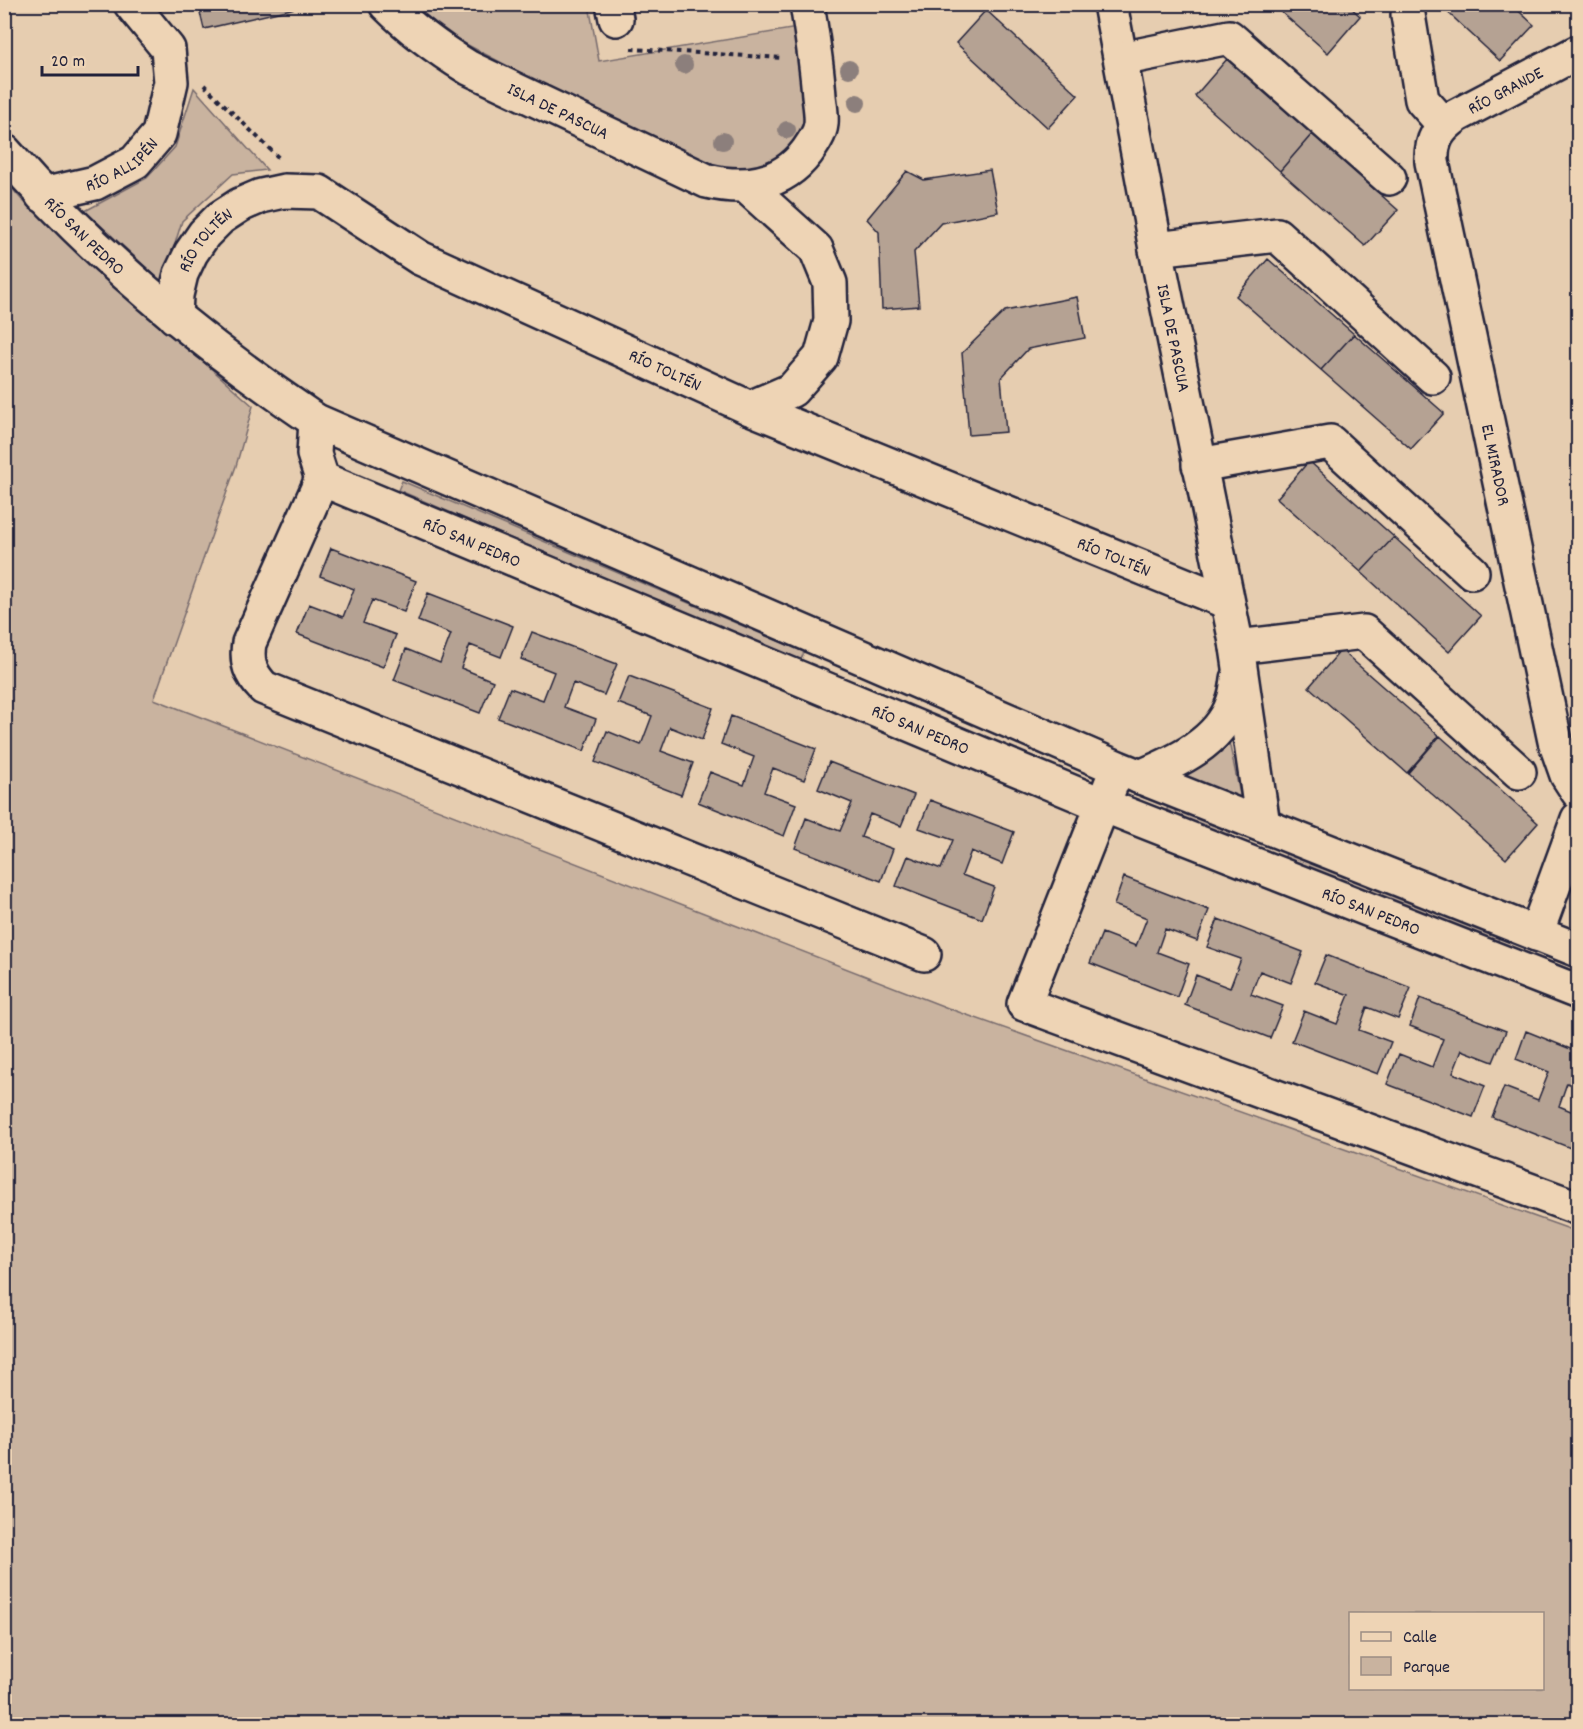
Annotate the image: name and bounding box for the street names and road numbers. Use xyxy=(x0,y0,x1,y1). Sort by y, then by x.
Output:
street label: RÍO GRANDE xyxy=(1464,62,1548,123)
street label: ISLA DE PASCUA xyxy=(502,78,612,148)
street label: RÍO ALLIPÉN xyxy=(84,133,165,200)
street label: RÍO SAN PEDRO xyxy=(37,192,129,282)
street label: RÍO TOLTÉN xyxy=(174,203,238,277)
street label: ISLA DE PASCUA xyxy=(1148,282,1195,395)
street label: RÍO TOLTÉN xyxy=(624,344,705,399)
street label: EL MIRADOR xyxy=(1473,422,1515,508)
street label: RÍO SAN PEDRO xyxy=(418,512,524,576)
street label: RÍO TOLTÉN xyxy=(1073,532,1154,585)
street label: RÍO SAN PEDRO xyxy=(867,700,972,763)
street label: RÍO SAN PEDRO xyxy=(1318,882,1423,944)

